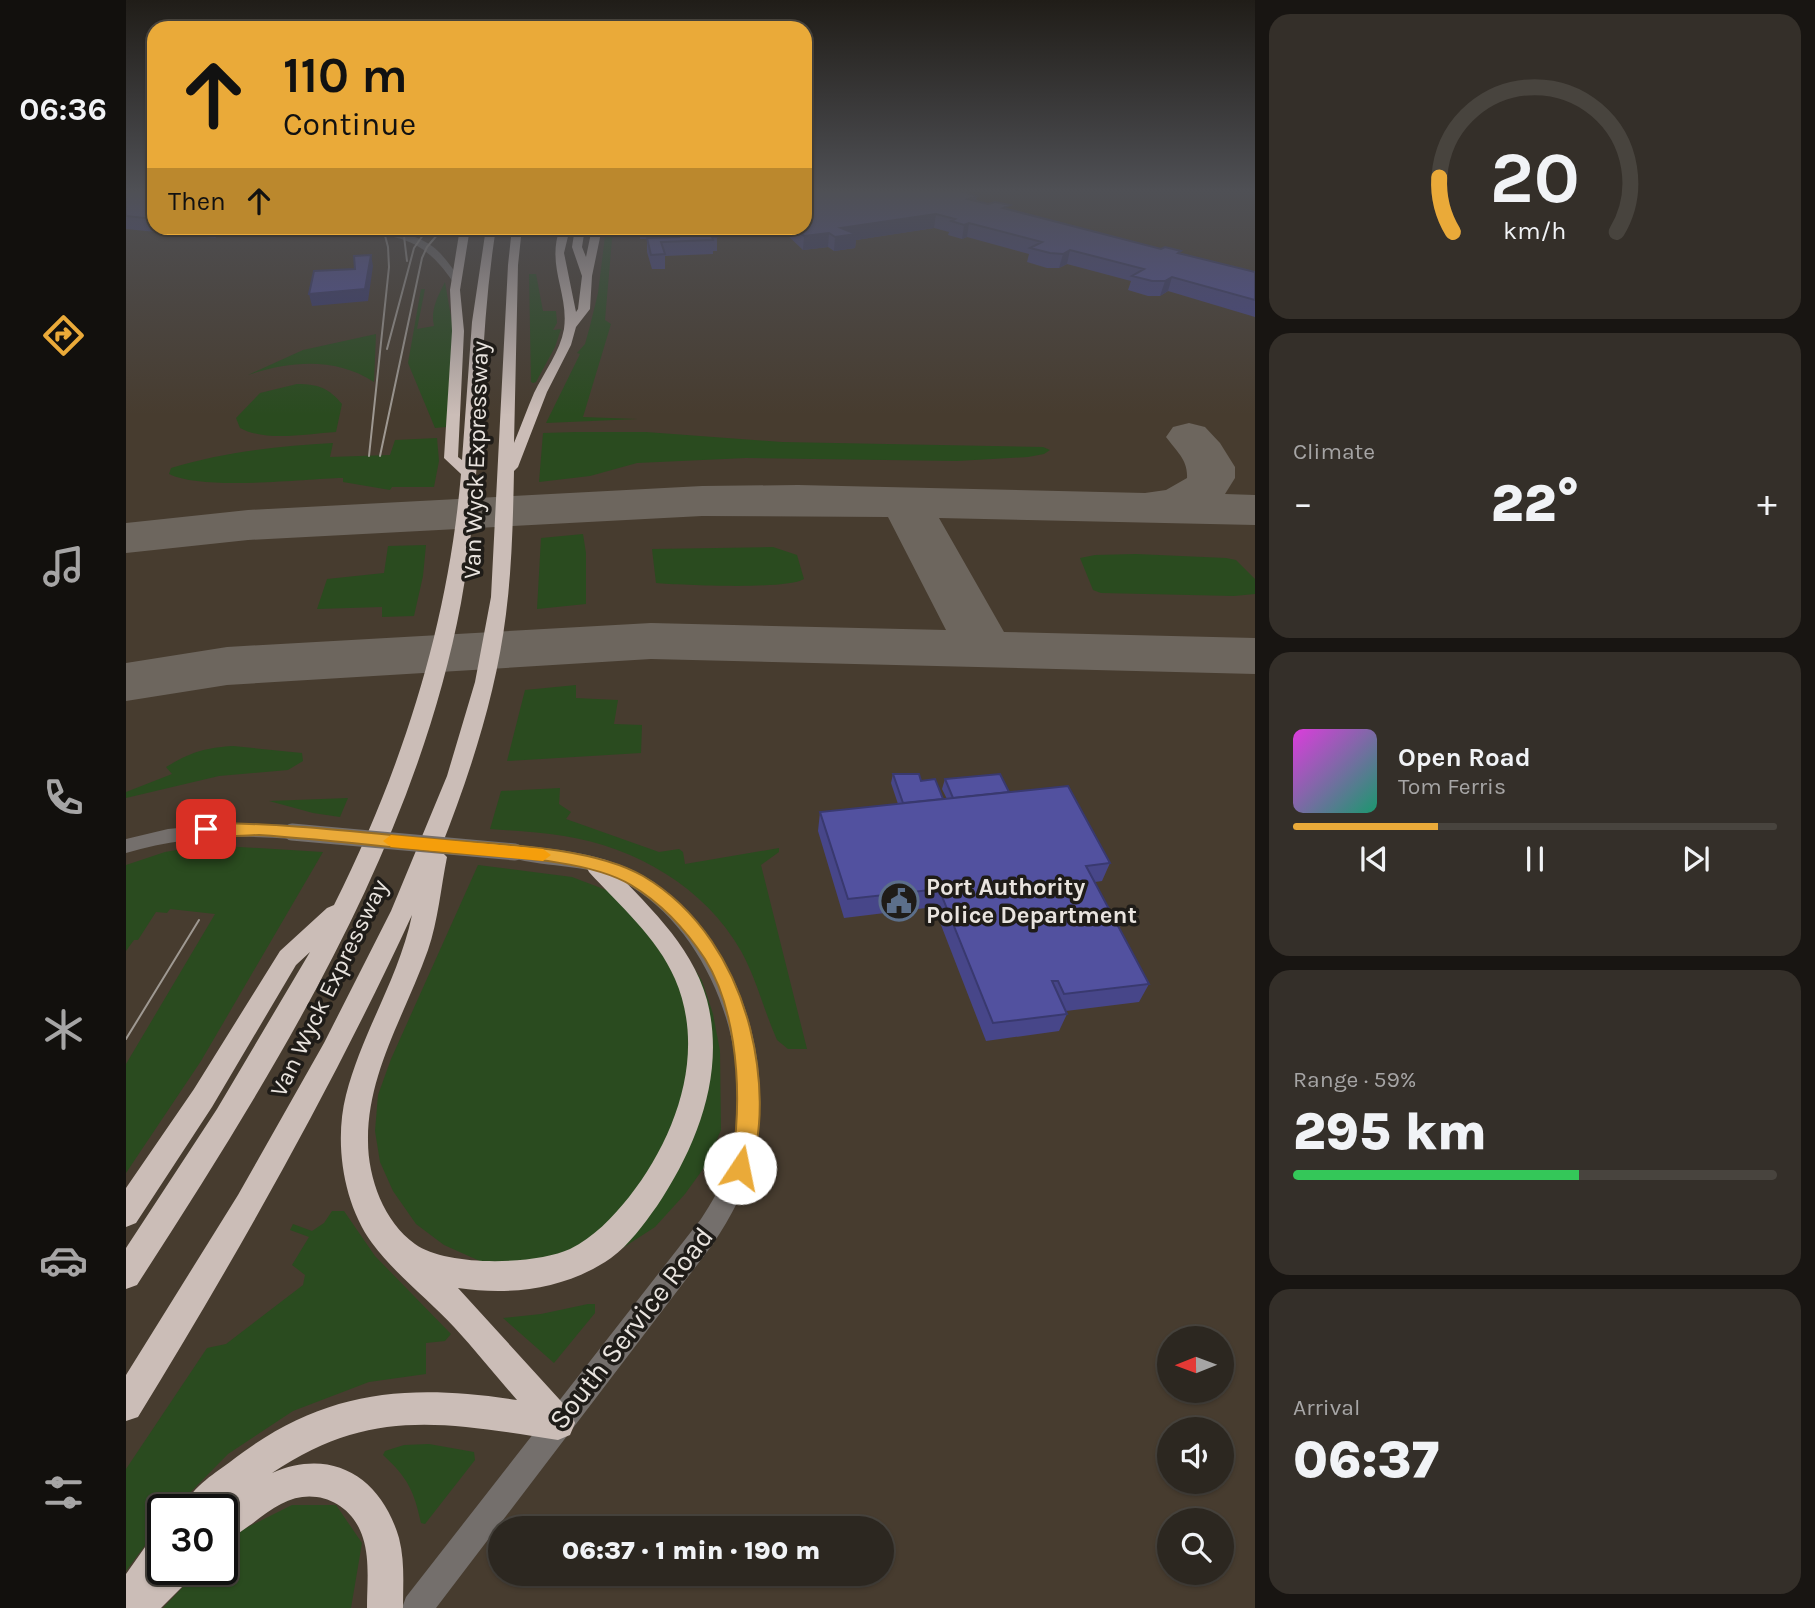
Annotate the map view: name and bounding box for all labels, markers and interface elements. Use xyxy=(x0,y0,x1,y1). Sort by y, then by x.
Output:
text: 110 m xyxy=(283,47,408,104)
icon: ahead xyxy=(168,49,259,140)
text: 06:36 xyxy=(19,91,107,128)
text: Continue xyxy=(283,106,416,143)
text: 20 xyxy=(1490,136,1580,221)
icon: ahead xyxy=(240,182,278,220)
text: Then xyxy=(168,186,226,217)
text: km/h xyxy=(1503,216,1567,245)
icon: directions xyxy=(39,311,88,360)
street label: Van Wyck Expressway xyxy=(458,341,494,579)
text: Climate xyxy=(1293,438,1375,465)
text: 22° xyxy=(1491,473,1579,534)
text: − xyxy=(1293,481,1313,526)
text: + xyxy=(1757,481,1777,526)
icon: music xyxy=(39,542,88,591)
text: Open Road xyxy=(1398,742,1531,773)
icon: phone xyxy=(39,773,88,822)
text: Tom Ferris xyxy=(1398,773,1506,800)
pin xyxy=(176,799,236,859)
icon: arrive xyxy=(187,810,225,848)
icon: previous xyxy=(1355,840,1393,878)
icon: pause xyxy=(1516,840,1554,878)
icon: next xyxy=(1677,840,1715,878)
place label: Port Authority Police Department xyxy=(926,873,1137,929)
street label: Van Wyck Expressway xyxy=(264,875,394,1101)
public building icon: Port Authority Police Department xyxy=(878,880,920,922)
icon: climate xyxy=(39,1005,88,1054)
text: Range · 59% xyxy=(1293,1066,1416,1093)
text: 295 km xyxy=(1293,1101,1487,1162)
position arrow xyxy=(703,1131,777,1205)
street label: South Service Road xyxy=(542,1221,720,1435)
icon: car xyxy=(39,1236,88,1285)
north arrow xyxy=(1157,1326,1234,1404)
map controls xyxy=(1157,1326,1234,1585)
text: Arrival xyxy=(1293,1394,1360,1421)
button: sound xyxy=(1157,1417,1234,1494)
text: 06:37 xyxy=(1293,1429,1439,1490)
icon: filters xyxy=(39,1468,88,1517)
speed limit sign: 30 xyxy=(147,1494,238,1585)
button: search xyxy=(1157,1508,1234,1585)
text: 06:37 · 1 min · 190 m xyxy=(562,1535,820,1566)

